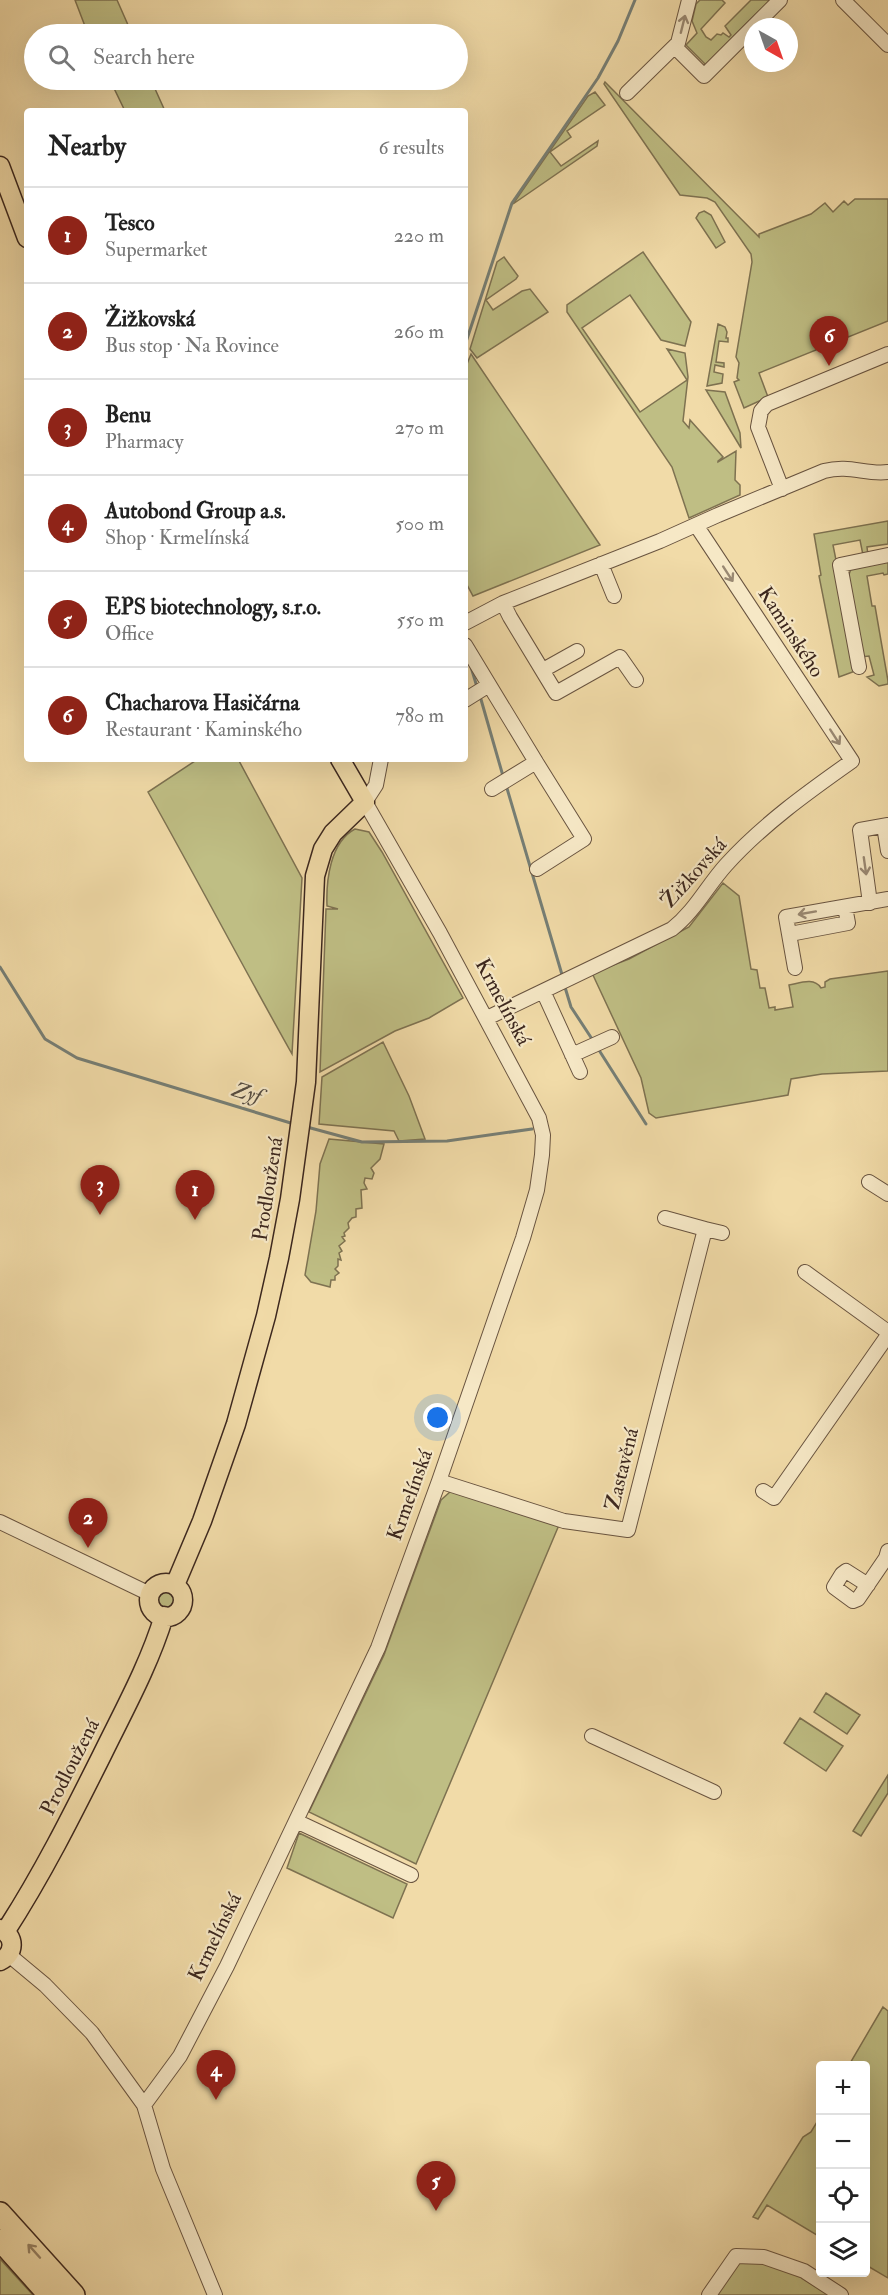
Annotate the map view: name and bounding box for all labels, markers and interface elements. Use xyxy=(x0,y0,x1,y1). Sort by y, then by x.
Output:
one-way arrow xyxy=(678,15,690,34)
north arrow xyxy=(744,18,798,72)
search box xyxy=(24,24,468,90)
icon: search xyxy=(45,41,78,74)
text: Search here xyxy=(93,43,195,71)
text: Nearby xyxy=(48,131,126,163)
text: 6 results xyxy=(378,135,444,160)
text: Tesco xyxy=(105,209,155,237)
text: 1 xyxy=(64,223,71,248)
text: 220 m xyxy=(394,223,444,248)
text: Supermarket xyxy=(105,237,208,262)
text: Žižkovská xyxy=(105,305,195,333)
pin: 6 xyxy=(810,316,848,366)
text: 2 xyxy=(62,319,73,344)
text: 260 m xyxy=(394,319,444,344)
text: Bus stop · Na Rovince xyxy=(105,333,279,358)
text: Benu xyxy=(105,401,151,429)
text: 3 xyxy=(64,415,71,440)
text: 270 m xyxy=(395,415,444,440)
text: Pharmacy xyxy=(105,429,183,454)
text: Autobond Group a.s. xyxy=(105,497,286,525)
text: 4 xyxy=(62,511,73,536)
text: 500 m xyxy=(395,511,444,536)
text: Shop · Krmelínská xyxy=(105,525,249,550)
one-way arrow xyxy=(722,565,734,582)
street label: Kaminského xyxy=(752,582,830,682)
text: EPS biotechnology, s.r.o. xyxy=(105,593,321,621)
text: 5 xyxy=(63,607,72,632)
text: 550 m xyxy=(397,607,444,632)
text: Office xyxy=(105,621,154,646)
text: Chacharova Hasičárna xyxy=(105,689,300,717)
text: 6 xyxy=(62,703,73,728)
text: 780 m xyxy=(395,703,444,728)
text: Restaurant · Kaminského xyxy=(105,717,302,742)
one-way arrow xyxy=(829,728,842,745)
street label: Žižkovská xyxy=(655,832,733,914)
one-way arrow xyxy=(859,856,870,876)
one-way arrow xyxy=(798,908,818,919)
street label: Krmelínská xyxy=(469,954,537,1051)
water label: Zyf xyxy=(228,1075,270,1112)
street label: Prodloužená xyxy=(246,1135,290,1243)
pin: 3 xyxy=(80,1166,120,1215)
pin: 1 xyxy=(176,1170,214,1220)
your location xyxy=(423,1403,452,1432)
street label: Zastavěná xyxy=(599,1425,645,1513)
street label: Krmelínská xyxy=(381,1445,439,1544)
pin: 2 xyxy=(68,1498,107,1548)
street label: Prodloužená xyxy=(34,1714,106,1820)
street label: Krmelínská xyxy=(182,1888,248,1986)
pin: 4 xyxy=(196,2050,236,2100)
map controls xyxy=(816,2061,870,2277)
button: + xyxy=(816,2061,870,2115)
button: − xyxy=(816,2115,870,2169)
pin: 5 xyxy=(416,2162,456,2211)
button: locate xyxy=(816,2169,870,2223)
button: layers xyxy=(816,2223,870,2277)
one-way arrow xyxy=(27,2244,41,2259)

